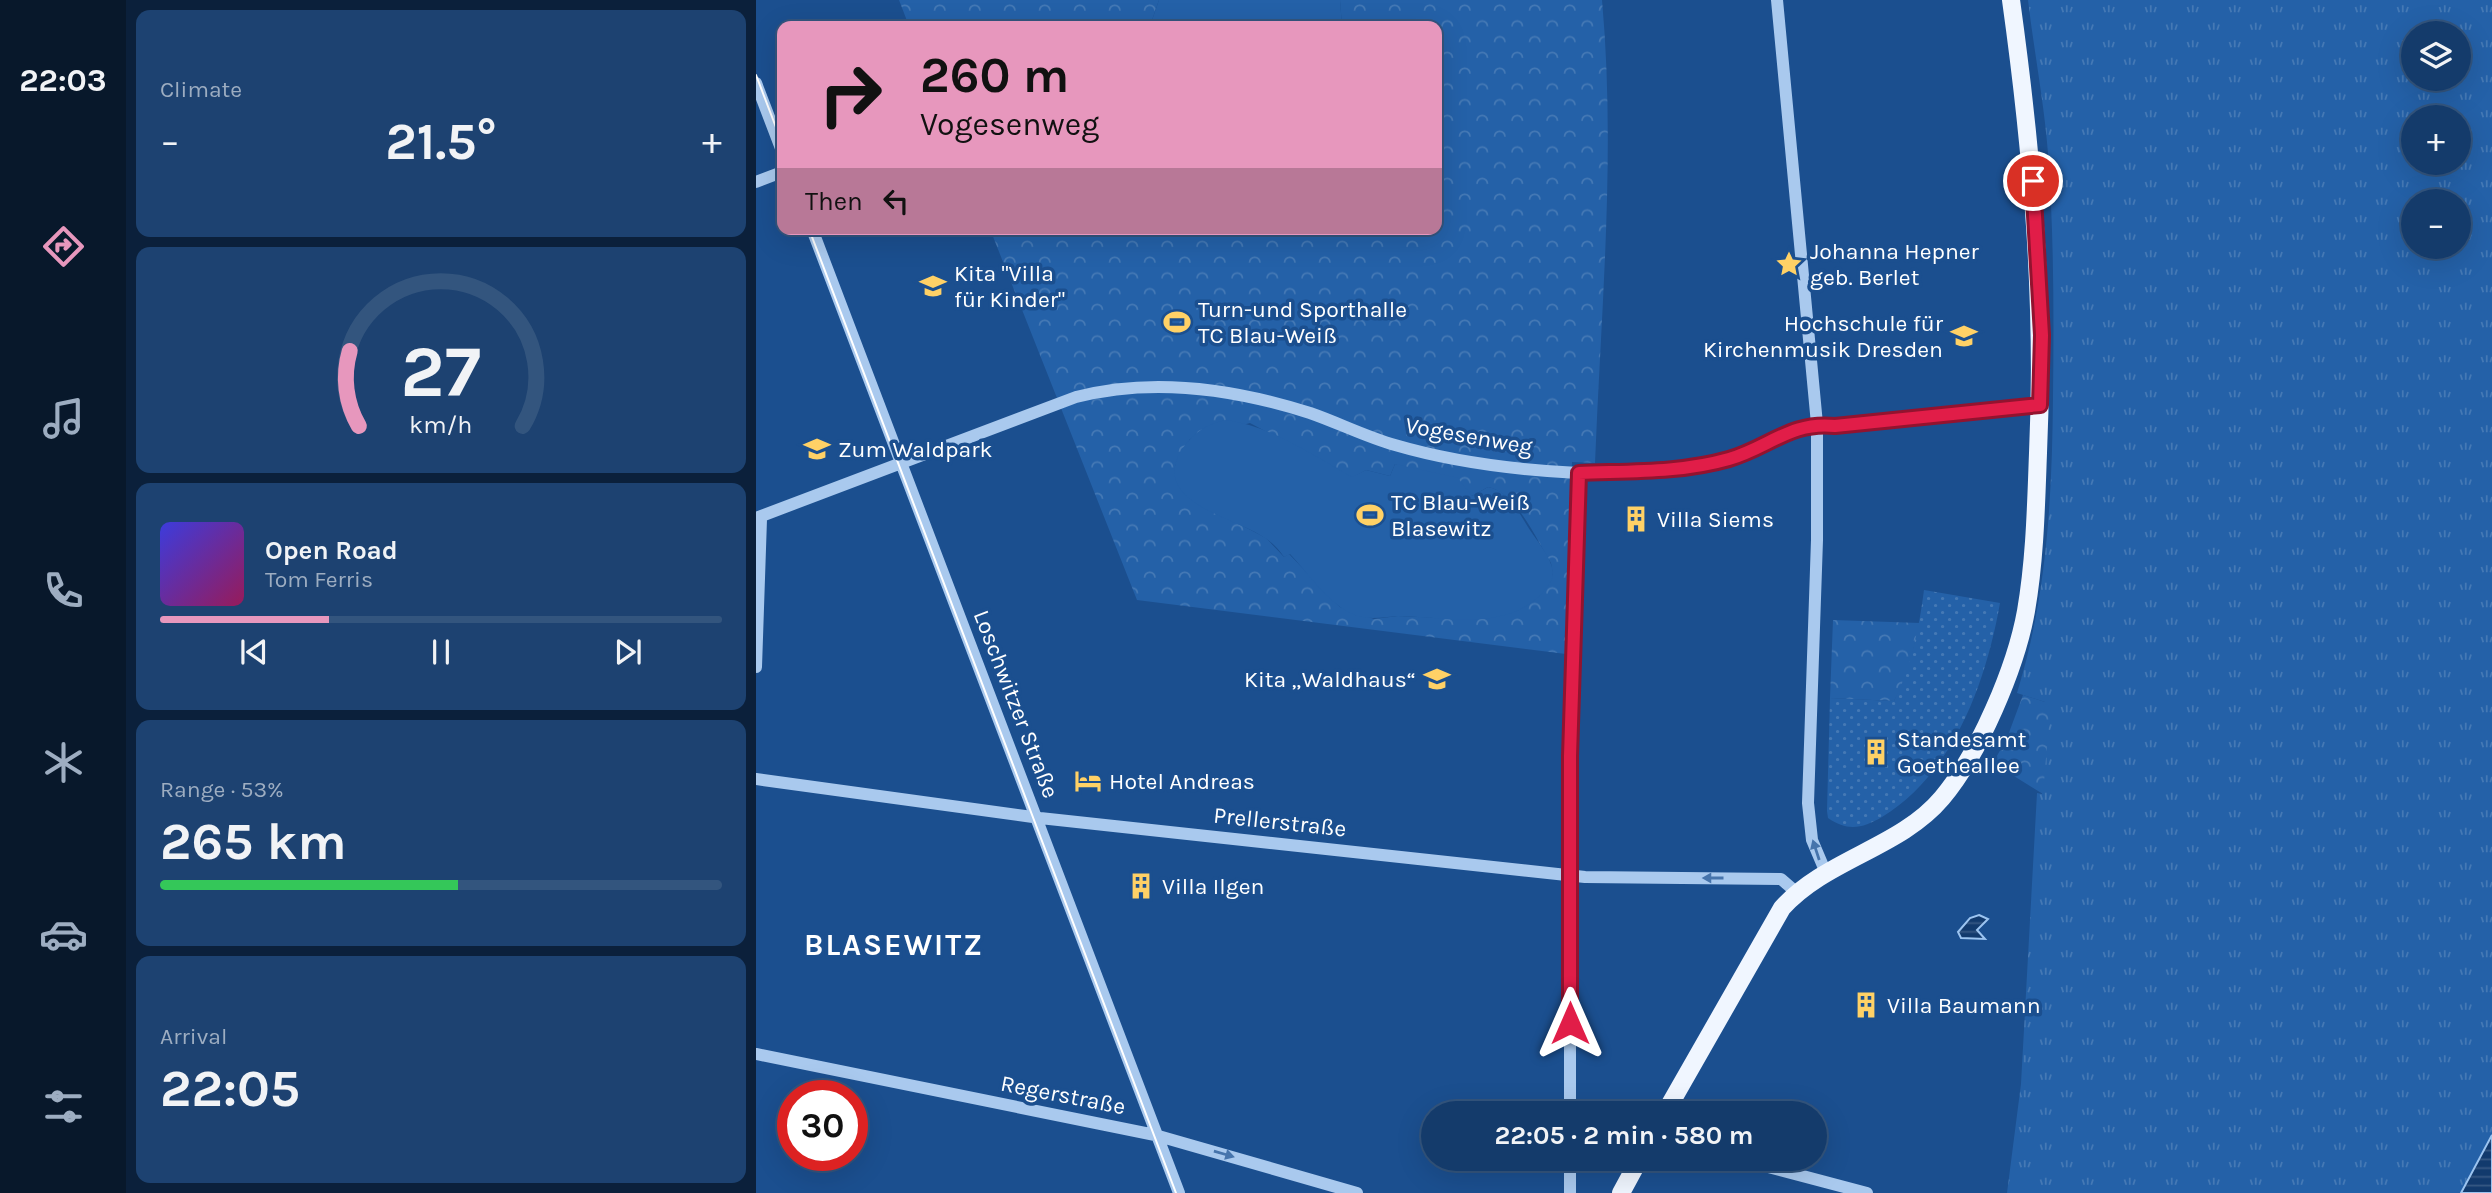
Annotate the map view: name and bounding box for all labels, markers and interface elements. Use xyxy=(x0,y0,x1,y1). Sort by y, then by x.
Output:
map controls xyxy=(2401,21,2471,259)
button: layers xyxy=(2401,21,2471,91)
text: 260 m xyxy=(920,47,1069,104)
icon: right xyxy=(805,49,896,140)
text: 22:03 xyxy=(19,62,107,99)
text: Climate xyxy=(160,76,242,103)
button: + xyxy=(2401,105,2471,175)
text: Vogesenweg xyxy=(920,106,1099,143)
text: 21.5° xyxy=(385,111,497,172)
text: − xyxy=(160,119,180,164)
text: + xyxy=(702,119,722,164)
pin xyxy=(2003,151,2063,211)
icon: arrive xyxy=(2014,162,2052,200)
icon: left xyxy=(877,182,915,220)
text: Then xyxy=(805,186,863,217)
button: − xyxy=(2401,189,2471,259)
icon: directions xyxy=(39,222,88,271)
place label: Johanna Hepner geb. Berlet xyxy=(1810,238,1980,291)
place icon: Johanna Hepner geb. Berlet xyxy=(1774,249,1804,279)
place label: Kita "Villa für Kinder" xyxy=(954,260,1065,313)
school or university icon: Kita "Villa für Kinder" xyxy=(918,271,948,301)
place label: Turn-und Sporthalle TC Blau-Weiß xyxy=(1198,296,1407,349)
sports icon: Turn-und Sporthalle TC Blau-Weiß xyxy=(1162,307,1192,337)
place label: Hochschule für Kirchenmusik Dresden xyxy=(1703,310,1944,363)
school or university icon: Hochschule für Kirchenmusik Dresden xyxy=(1949,321,1979,351)
text: 27 xyxy=(401,329,481,414)
icon: music xyxy=(39,394,88,443)
text: km/h xyxy=(409,410,473,439)
street label: Vogesenweg xyxy=(1403,412,1535,460)
school or university icon: Zum Waldpark xyxy=(802,434,832,464)
place label: Zum Waldpark xyxy=(838,436,992,463)
place label: TC Blau-Weiß Blasewitz xyxy=(1391,489,1530,542)
sports icon: TC Blau-Weiß Blasewitz xyxy=(1355,500,1385,530)
building icon: Villa Siems xyxy=(1621,504,1651,534)
place label: Villa Siems xyxy=(1657,506,1774,533)
text: Open Road xyxy=(265,535,398,566)
icon: phone xyxy=(39,566,88,615)
text: Tom Ferris xyxy=(265,566,373,593)
street label: Loschwitzer Straße xyxy=(968,606,1064,802)
icon: previous xyxy=(235,633,273,671)
icon: pause xyxy=(422,633,460,671)
icon: next xyxy=(609,633,647,671)
school or university icon: Kita „Waldhaus“ xyxy=(1422,664,1452,694)
place label: Kita „Waldhaus“ xyxy=(1244,666,1416,693)
place label: Standesamt Goetheallee xyxy=(1897,726,2027,779)
building icon: Standesamt Goetheallee xyxy=(1861,737,1891,767)
icon: climate xyxy=(39,738,88,787)
hotel icon: Hotel Andreas xyxy=(1073,766,1103,796)
place label: Hotel Andreas xyxy=(1109,768,1255,795)
text: Range · 53% xyxy=(160,776,284,803)
street label: Prellerstraße xyxy=(1212,802,1348,842)
text: 265 km xyxy=(160,811,347,872)
one-way arrow xyxy=(1810,839,1820,860)
building icon: Villa Ilgen xyxy=(1126,871,1156,901)
one-way arrow xyxy=(1701,872,1723,884)
place label: Villa Ilgen xyxy=(1162,873,1264,900)
icon: car xyxy=(39,910,88,959)
district label: BLASEWITZ xyxy=(804,927,984,963)
position arrow xyxy=(1533,986,1607,1060)
building icon: Villa Baumann xyxy=(1851,990,1881,1020)
place label: Villa Baumann xyxy=(1887,992,2041,1019)
text: Arrival xyxy=(160,1023,227,1050)
text: 22:05 xyxy=(160,1058,300,1119)
street label: Regerstraße xyxy=(998,1070,1128,1120)
speed limit sign: 30 xyxy=(777,1080,868,1171)
icon: filters xyxy=(39,1082,88,1131)
text: 22:05 · 2 min · 580 m xyxy=(1495,1120,1753,1151)
one-way arrow xyxy=(1213,1150,1234,1160)

